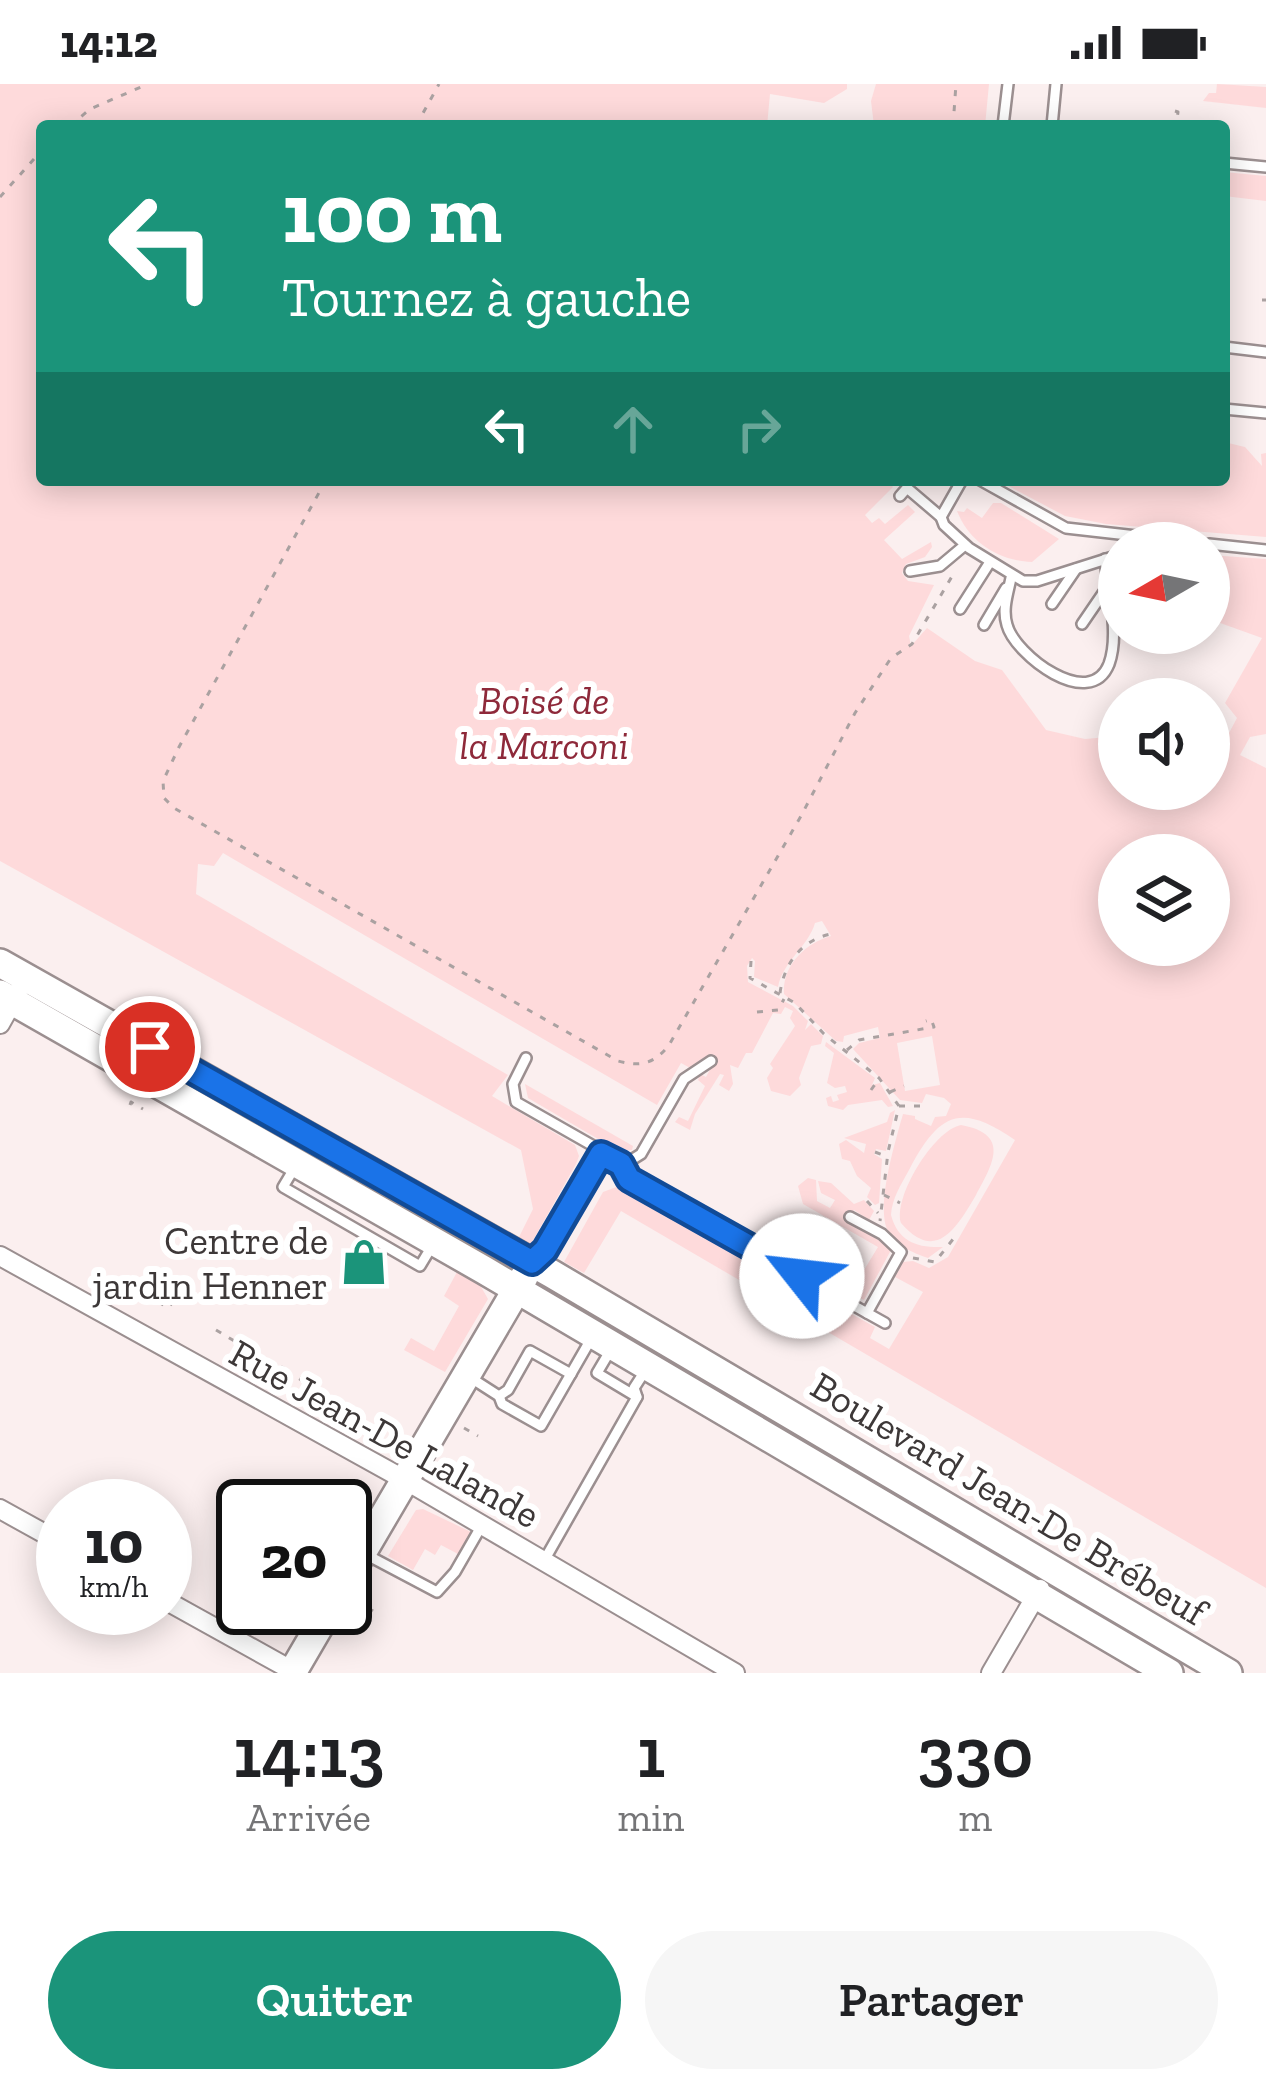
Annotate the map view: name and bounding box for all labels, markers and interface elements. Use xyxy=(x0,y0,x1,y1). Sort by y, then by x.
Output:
text: 14:12 xyxy=(60,15,157,69)
text: 100 m xyxy=(282,163,502,264)
icon: left xyxy=(84,168,240,324)
text: Tournez à gauche xyxy=(282,265,691,330)
icon: left xyxy=(474,396,540,462)
icon: ahead xyxy=(600,396,666,462)
icon: right xyxy=(726,396,792,462)
north arrow xyxy=(1098,522,1230,654)
map controls xyxy=(1098,522,1230,966)
park label: Boisé de la Marconi xyxy=(459,677,629,769)
button: sound xyxy=(1098,678,1230,810)
button: layers xyxy=(1098,834,1230,966)
pin xyxy=(99,996,201,1098)
icon: arrive xyxy=(117,1014,183,1080)
position arrow xyxy=(739,1213,865,1339)
place label: Centre de jardin Henner xyxy=(92,1217,328,1309)
shop icon: Centre de jardin Henner xyxy=(339,1237,389,1287)
street label: Rue Jean-De Lalande xyxy=(222,1329,548,1538)
street label: Boulevard Jean-De Brébeuf xyxy=(803,1362,1217,1637)
speed limit sign: 20 xyxy=(216,1479,372,1635)
text: 10 xyxy=(85,1506,143,1578)
text: km/h xyxy=(80,1569,148,1605)
text: 14:13 xyxy=(233,1709,385,1795)
text: 1 xyxy=(637,1709,665,1795)
text: 330 xyxy=(917,1709,1033,1795)
text: Arrivée xyxy=(247,1794,371,1841)
text: min xyxy=(618,1794,684,1841)
text: m xyxy=(958,1794,992,1841)
button: Quitter xyxy=(48,1931,621,2069)
button: Partager xyxy=(645,1931,1218,2069)

